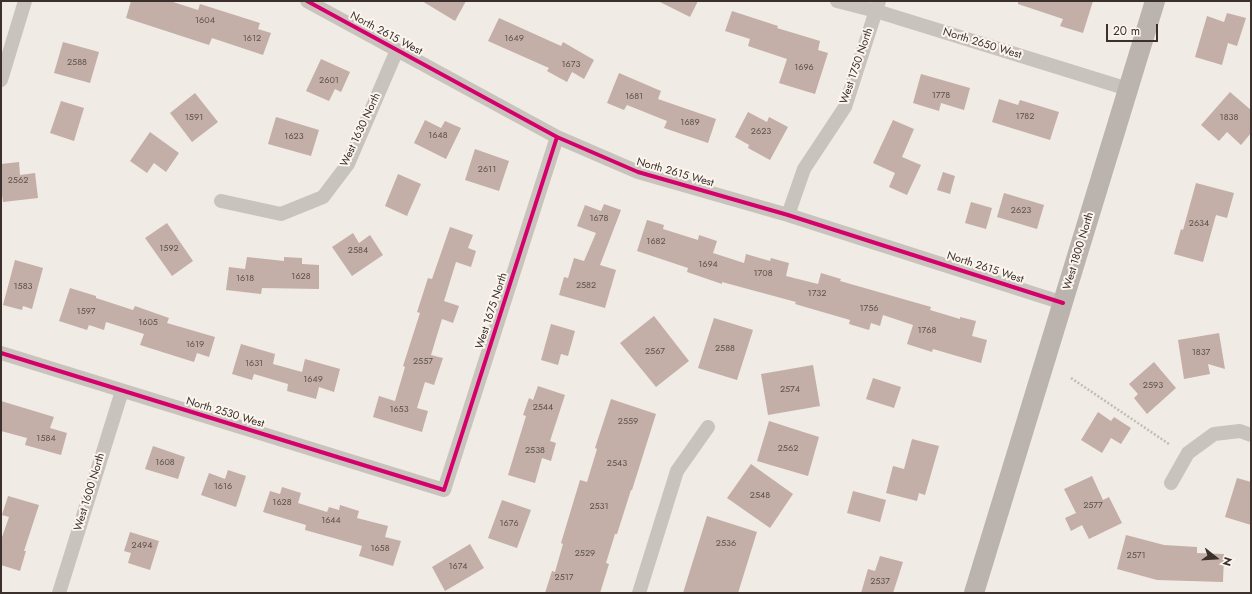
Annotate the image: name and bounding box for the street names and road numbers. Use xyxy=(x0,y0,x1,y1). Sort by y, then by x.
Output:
street label: North 2615 West xyxy=(348,9,424,59)
street label: West 1750 North xyxy=(838,26,876,106)
street label: North 2650 West xyxy=(941,26,1023,62)
street label: West 1630 North xyxy=(338,91,384,169)
street label: North 2615 West xyxy=(635,156,715,190)
street label: West 1800 North xyxy=(1061,211,1097,291)
street label: North 2615 West xyxy=(945,249,1025,287)
street label: West 1675 North xyxy=(473,271,511,351)
street label: North 2530 West xyxy=(184,395,266,431)
street label: West 1600 North xyxy=(72,452,108,532)

